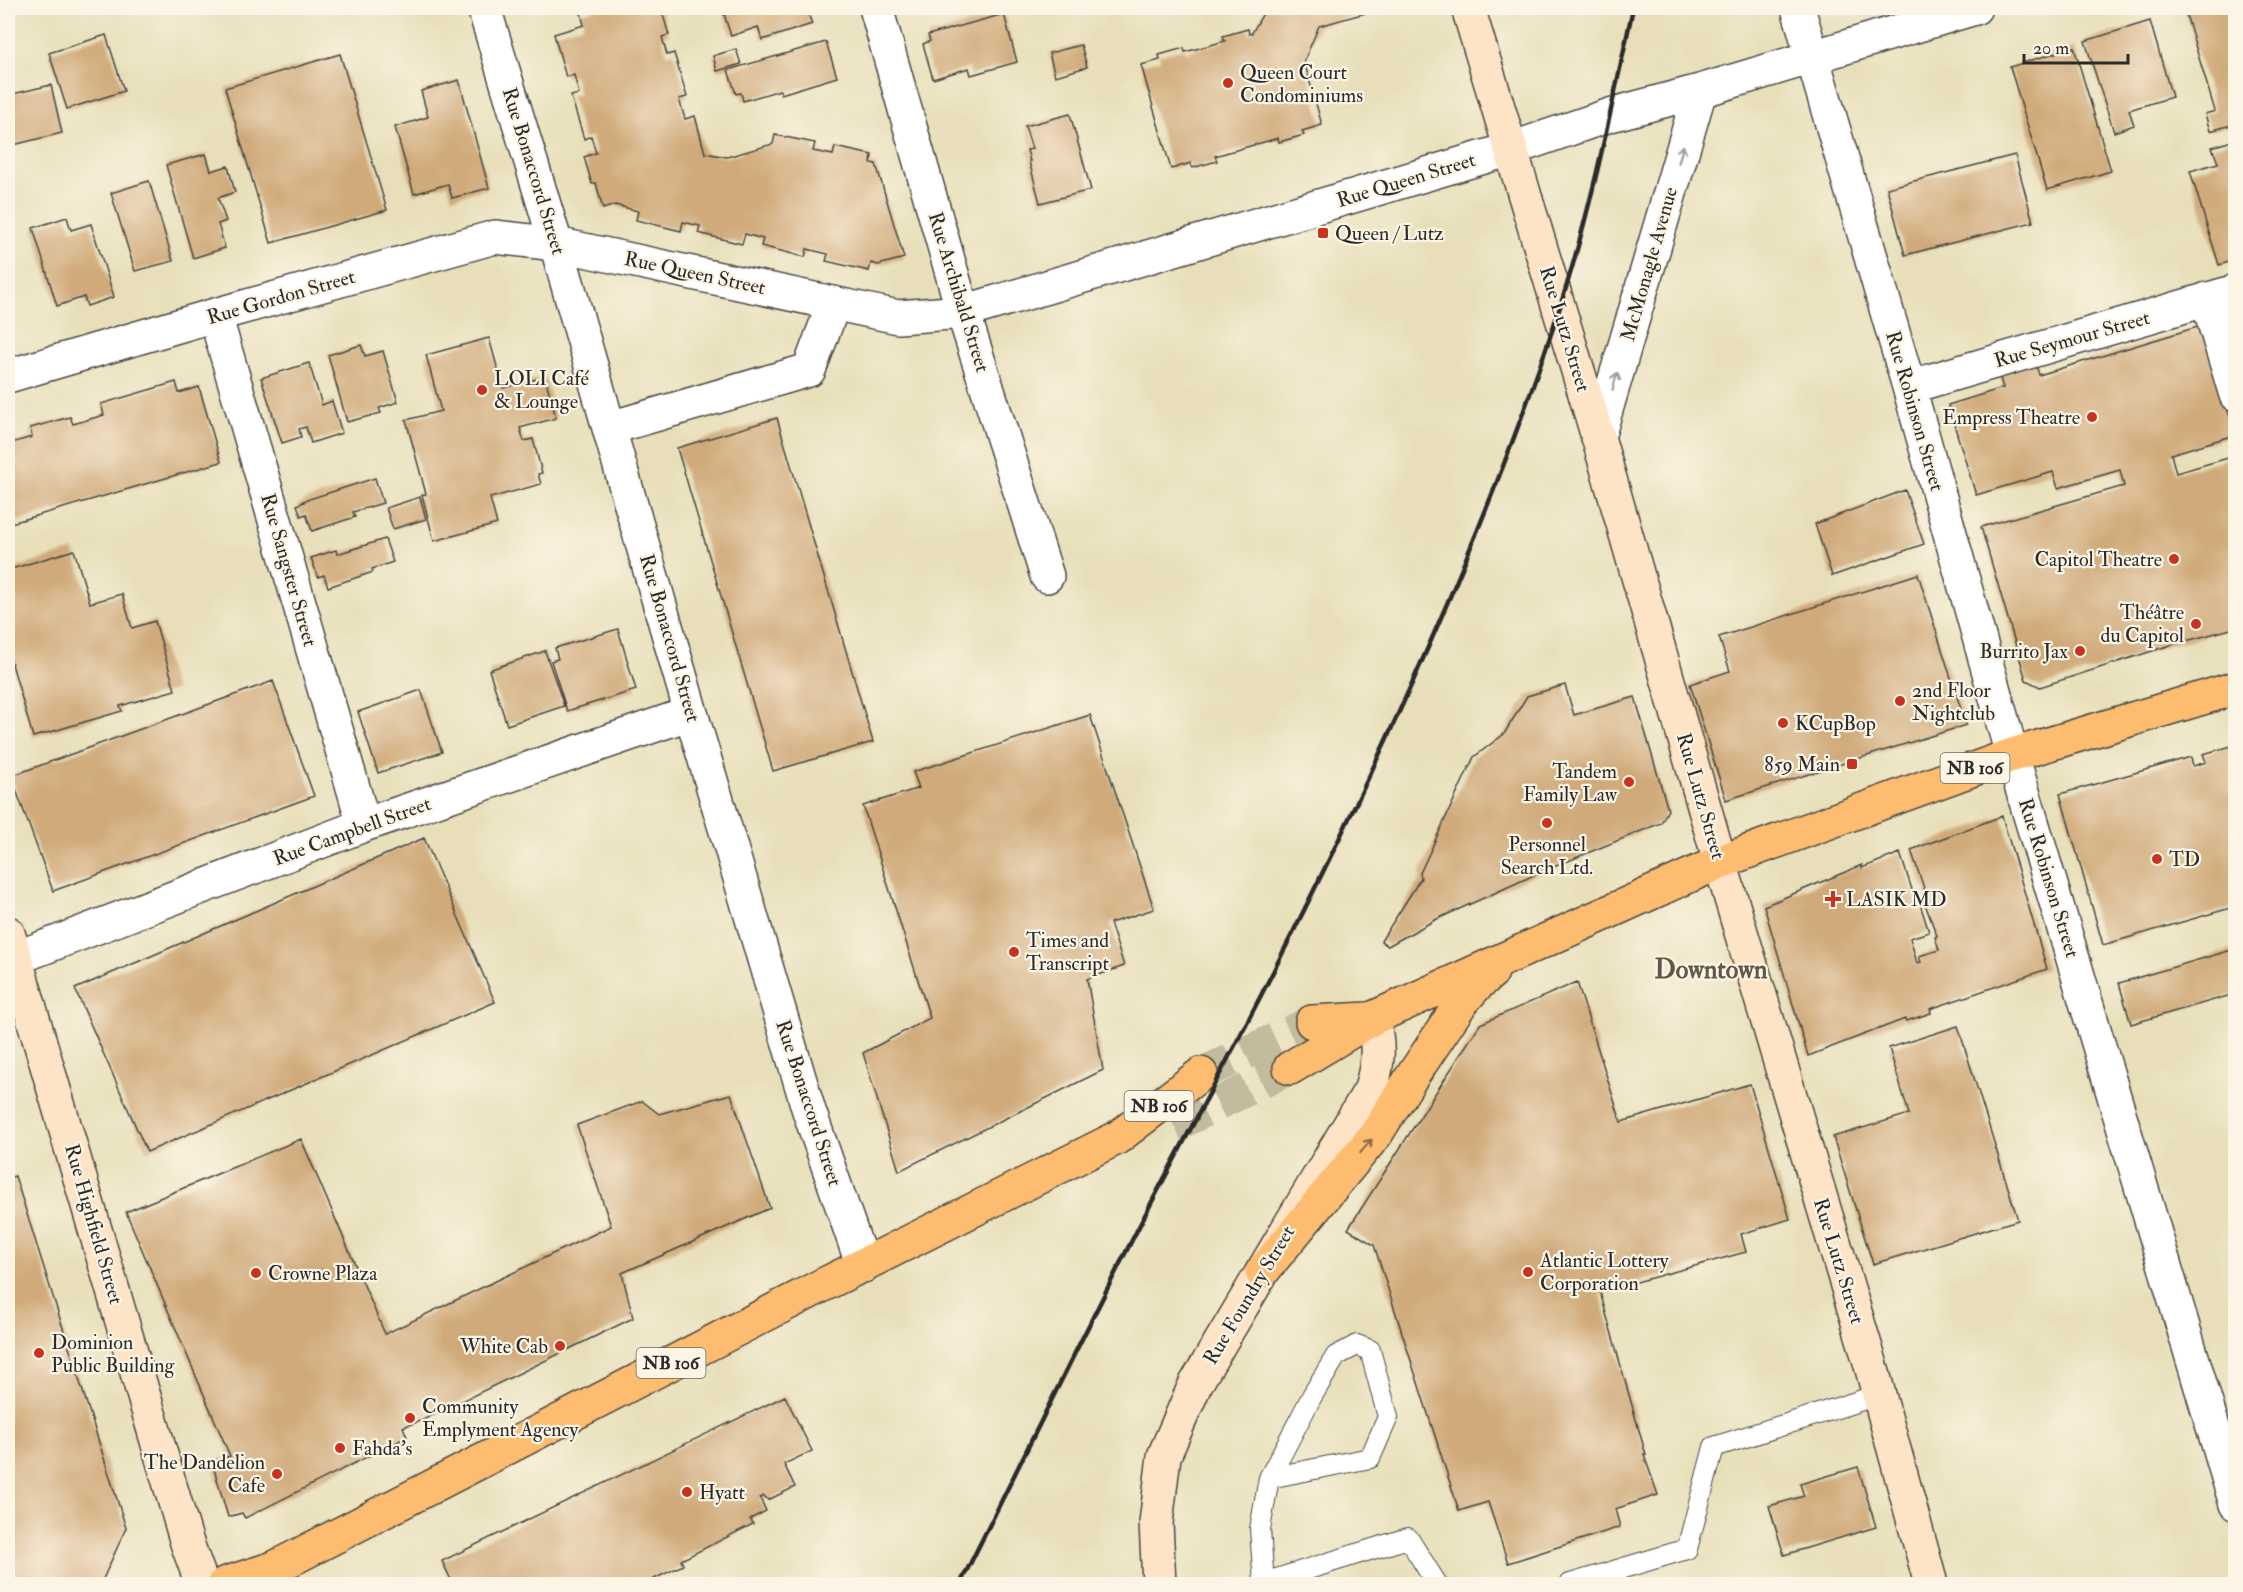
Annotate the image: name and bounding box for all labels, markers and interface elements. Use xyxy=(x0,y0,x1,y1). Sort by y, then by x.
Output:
scale bar xyxy=(2024,27,2128,65)
text: 20 m xyxy=(2033,37,2069,60)
place label: Queen Court Condominiums xyxy=(1240,60,1363,108)
marker: Queen Court Condominiums xyxy=(1221,76,1235,90)
street label: Rue Bonaccord Street xyxy=(497,84,571,258)
one-way arrow xyxy=(1676,145,1687,164)
street label: Rue Queen Street xyxy=(1334,147,1479,213)
street label: McMonagle Avenue xyxy=(1615,184,1683,344)
street label: Rue Archibald Street xyxy=(923,209,995,376)
place label: Queen / Lutz xyxy=(1335,221,1444,246)
marker: Queen / Lutz xyxy=(1316,226,1330,240)
street label: Rue Queen Street xyxy=(622,246,768,300)
street label: Rue Lutz Street xyxy=(1534,263,1596,395)
street label: Rue Gordon Street xyxy=(204,264,358,330)
street label: Rue Seymour Street xyxy=(1991,305,2153,373)
street label: Rue Robinson Street xyxy=(1880,328,1950,494)
place label: LOLI Café & Lounge xyxy=(494,366,590,414)
one-way arrow xyxy=(1610,372,1621,391)
marker: LOLI Café & Lounge xyxy=(475,383,489,397)
place label: Empress Theatre xyxy=(1942,405,2080,431)
marker: Empress Theatre xyxy=(2085,410,2099,424)
street label: Rue Sangster Street xyxy=(255,491,323,650)
place label: Capitol Theatre xyxy=(2035,547,2162,573)
street label: Rue Bonaccord Street xyxy=(634,551,706,725)
marker: Capitol Theatre xyxy=(2167,552,2181,566)
place label: Théâtre du Capitol xyxy=(2101,600,2184,649)
marker: Théâtre du Capitol xyxy=(2189,617,2203,631)
place label: Burrito Jax xyxy=(1979,639,2068,664)
marker: Burrito Jax xyxy=(2073,644,2087,658)
place label: 2nd Floor Nightclub xyxy=(1912,678,1995,726)
marker: 2nd Floor Nightclub xyxy=(1893,694,1907,708)
place label: KCupBop xyxy=(1795,711,1876,737)
marker: KCupBop xyxy=(1776,716,1790,730)
street label: Rue Lutz Street xyxy=(1671,730,1731,863)
place label: 859 Main xyxy=(1764,752,1840,777)
road number: NB 106 xyxy=(1940,753,2010,783)
marker: 859 Main xyxy=(1845,757,1859,771)
place label: Tandem Family Law xyxy=(1523,759,1618,807)
marker: Tandem Family Law xyxy=(1622,775,1636,789)
street label: Rue Campbell Street xyxy=(270,791,435,872)
street label: Rue Robinson Street xyxy=(2013,795,2085,961)
marker: Personnel Search Ltd. xyxy=(1540,816,1554,830)
place label: Personnel Search Ltd. xyxy=(1501,832,1593,880)
place label: TD xyxy=(2169,847,2200,872)
marker: TD xyxy=(2150,852,2164,866)
place label: LASIK MD xyxy=(1846,887,1947,912)
marker: LASIK MD xyxy=(1824,890,1842,908)
place label: Times and Transcript xyxy=(1026,928,1109,977)
marker: Times and Transcript xyxy=(1007,945,1021,959)
district label: Downtown xyxy=(1655,954,1768,986)
street label: Rue Bonaccord Street xyxy=(770,1017,848,1190)
road number: NB 106 xyxy=(1124,1091,1194,1121)
one-way arrow xyxy=(1359,1139,1373,1154)
street label: Rue Highfield Street xyxy=(59,1141,129,1308)
street label: Rue Lutz Street xyxy=(1808,1195,1870,1327)
street label: Rue Foundry Street xyxy=(1198,1220,1301,1369)
place label: Atlantic Lottery Corporation xyxy=(1539,1248,1670,1297)
place label: Crowne Plaza xyxy=(268,1261,378,1286)
marker: Atlantic Lottery Corporation xyxy=(1521,1265,1535,1279)
marker: Crowne Plaza xyxy=(249,1266,263,1280)
place label: Dominion Public Building xyxy=(51,1330,176,1378)
place label: White Cab xyxy=(459,1334,548,1359)
marker: White Cab xyxy=(553,1339,567,1353)
marker: Dominion Public Building xyxy=(32,1346,46,1360)
road number: NB 106 xyxy=(636,1348,706,1378)
place label: Community Emplyment Agency xyxy=(422,1394,580,1443)
marker: Community Emplyment Agency xyxy=(403,1411,417,1425)
place label: Fahda's xyxy=(352,1436,413,1461)
marker: Fahda's xyxy=(333,1441,347,1455)
place label: The Dandelion Cafe xyxy=(144,1450,265,1498)
marker: The Dandelion Cafe xyxy=(270,1467,284,1481)
place label: Hyatt xyxy=(699,1480,746,1505)
marker: Hyatt xyxy=(680,1485,694,1499)

